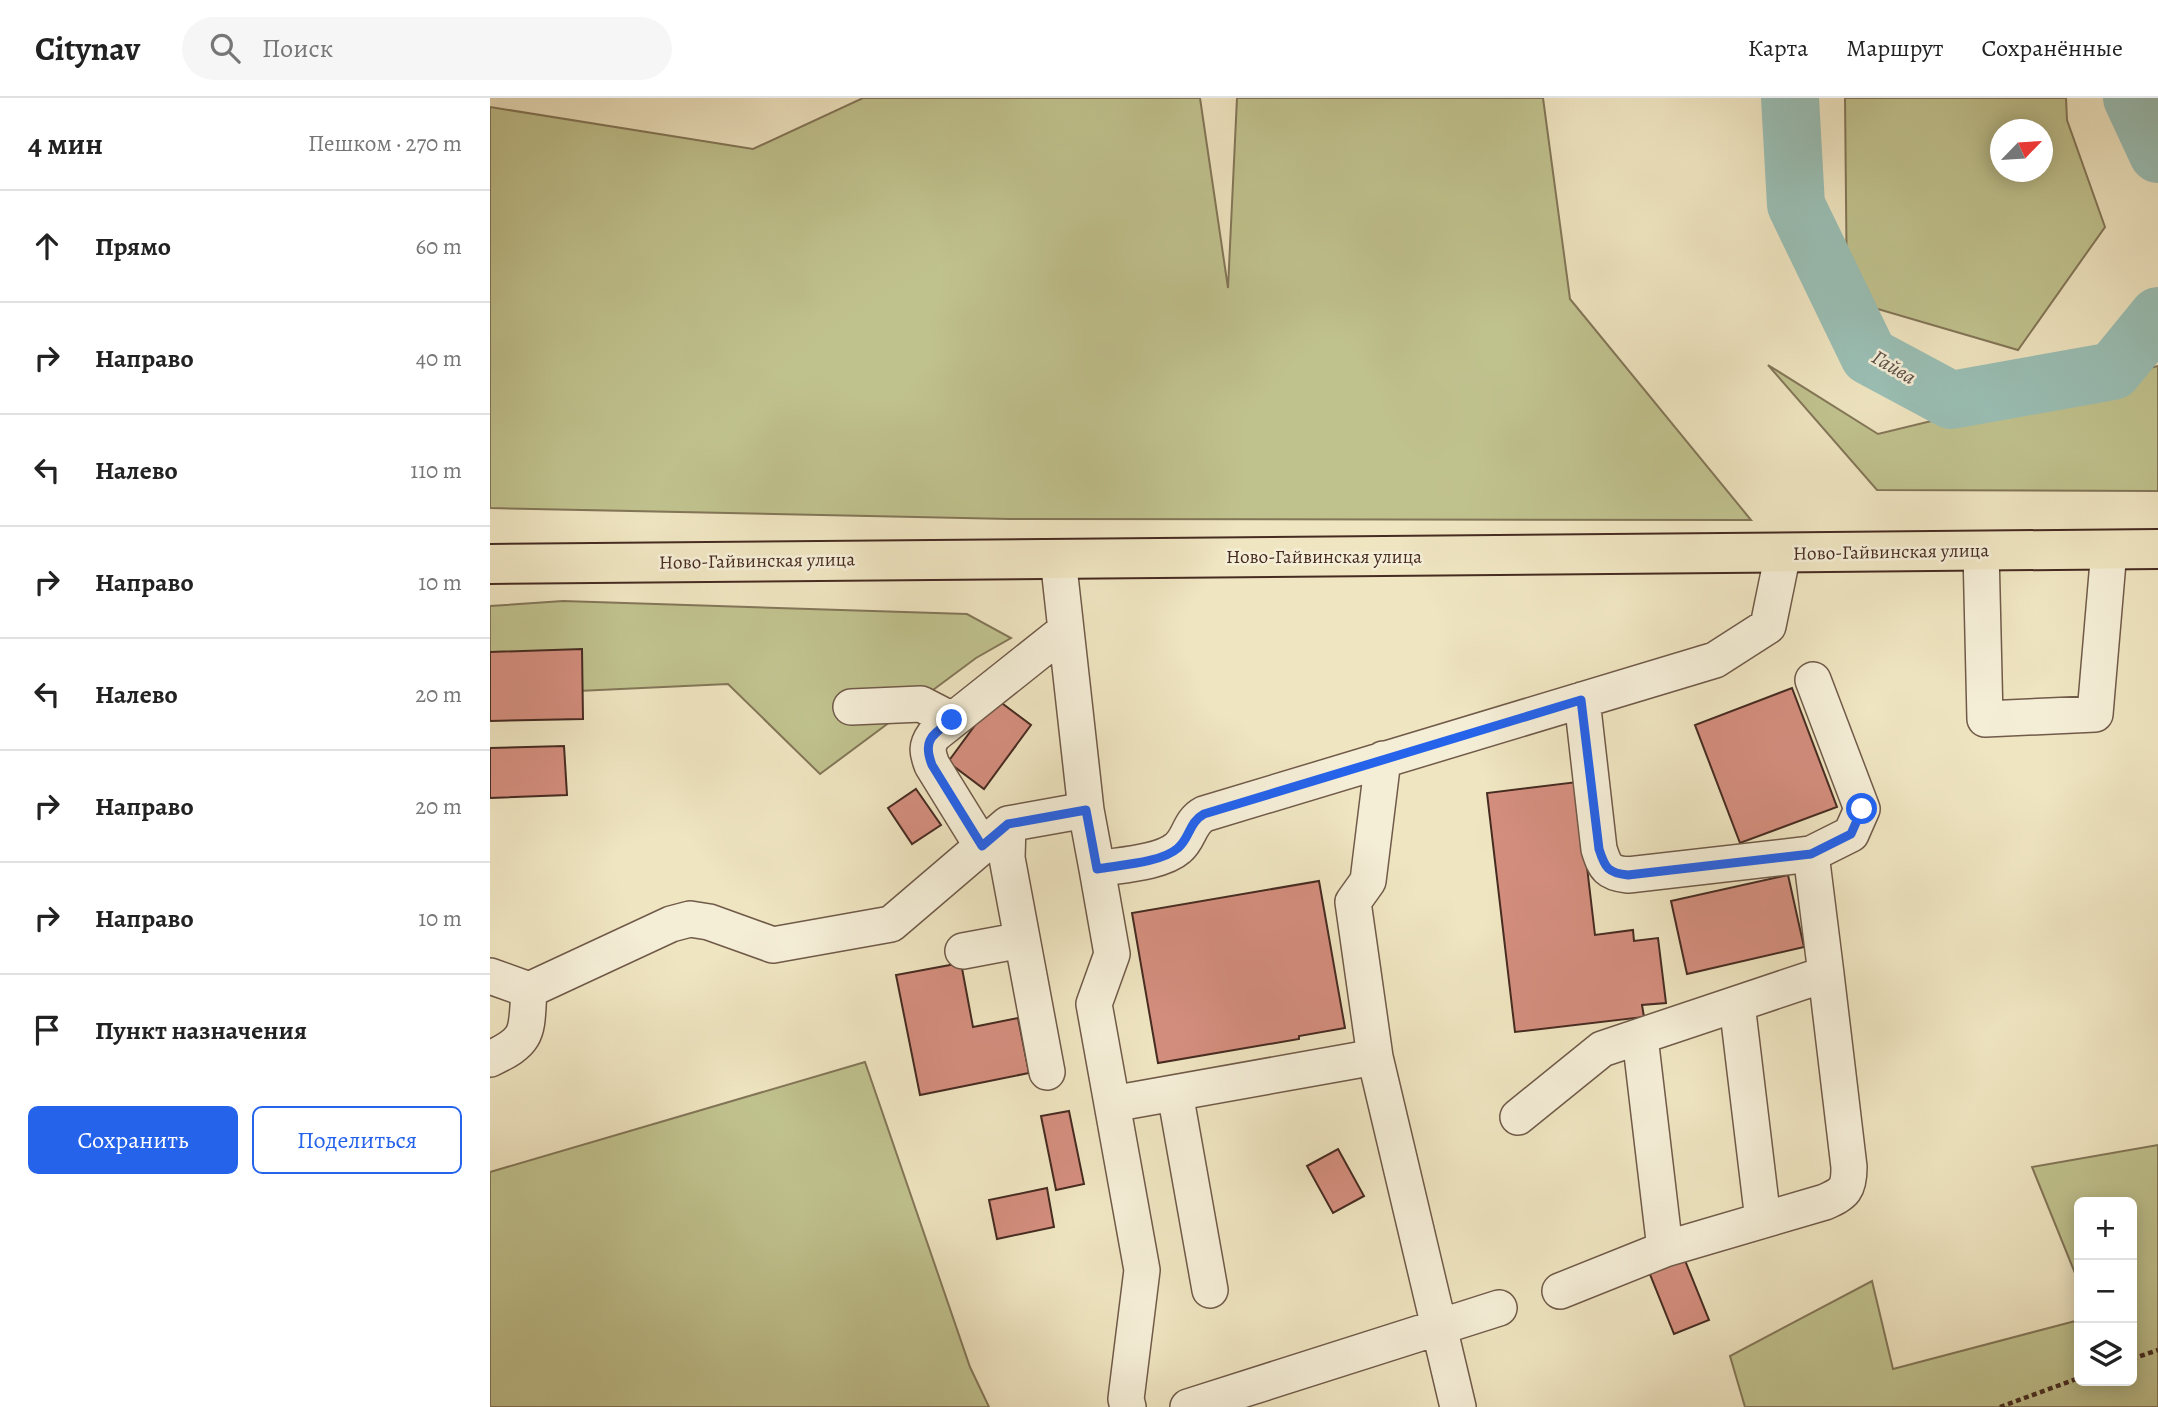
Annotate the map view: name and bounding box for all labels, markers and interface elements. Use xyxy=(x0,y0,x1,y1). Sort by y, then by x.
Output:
search box xyxy=(182,17,672,80)
text: Citynav xyxy=(35,26,140,71)
icon: search xyxy=(206,29,244,67)
text: Поиск xyxy=(262,31,333,66)
text: Карта xyxy=(1748,32,1808,64)
text: Маршрут xyxy=(1846,32,1944,64)
text: Сохранённые xyxy=(1982,32,2123,64)
north arrow xyxy=(1990,119,2053,182)
text: 4 мин xyxy=(28,124,103,164)
text: Пешком · 270 m xyxy=(308,128,462,159)
icon: ahead xyxy=(28,227,66,265)
text: Прямо xyxy=(95,229,171,264)
text: 60 m xyxy=(415,231,462,262)
icon: right xyxy=(28,339,66,377)
text: Направо xyxy=(95,341,194,376)
text: 40 m xyxy=(416,343,462,374)
water label: Гайва xyxy=(1867,343,1922,391)
icon: left xyxy=(28,451,66,489)
text: Налево xyxy=(95,453,178,488)
text: 110 m xyxy=(410,455,462,486)
street label: Ново-Гайвинская улица xyxy=(1793,537,1989,567)
street label: Ново-Гайвинская улица xyxy=(1226,544,1422,570)
street label: Ново-Гайвинская улица xyxy=(659,546,855,576)
icon: right xyxy=(28,563,66,601)
text: Направо xyxy=(95,565,194,600)
text: 10 m xyxy=(418,567,462,598)
icon: left xyxy=(28,675,66,713)
text: Налево xyxy=(95,677,178,712)
text: 20 m xyxy=(415,679,462,710)
route end xyxy=(936,704,967,735)
icon: right xyxy=(28,787,66,825)
text: Направо xyxy=(95,789,194,824)
text: 20 m xyxy=(415,791,462,822)
route start xyxy=(1846,793,1877,824)
icon: right xyxy=(28,899,66,937)
text: Направо xyxy=(95,901,194,936)
text: 10 m xyxy=(418,903,462,934)
icon: arrive xyxy=(28,1011,66,1049)
text: Пункт назначения xyxy=(95,1013,307,1048)
button: Сохранить xyxy=(28,1106,238,1174)
button: Поделиться xyxy=(252,1106,462,1174)
map controls xyxy=(2074,1197,2137,1386)
button: + xyxy=(2074,1197,2137,1260)
button: − xyxy=(2074,1260,2137,1323)
button: layers xyxy=(2074,1323,2137,1386)

